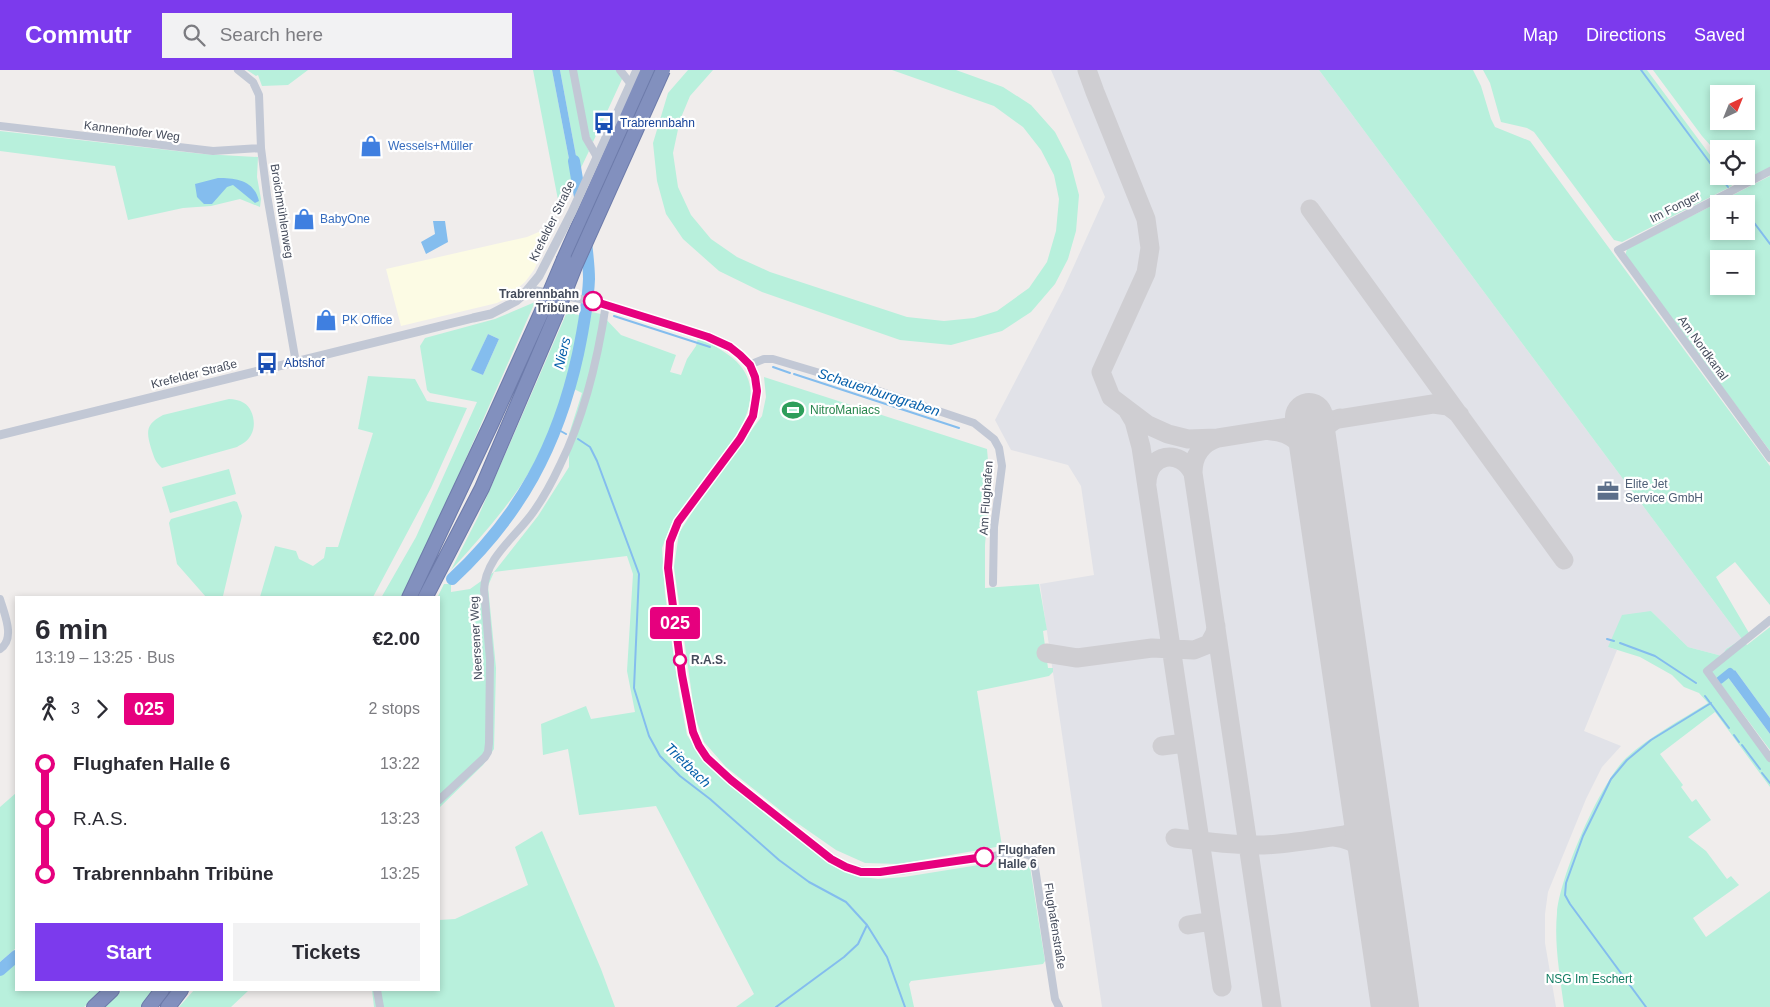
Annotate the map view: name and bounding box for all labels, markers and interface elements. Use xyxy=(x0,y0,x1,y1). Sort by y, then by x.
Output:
search box xyxy=(162,13,512,58)
text: Commutr xyxy=(25,21,132,48)
icon: search xyxy=(180,21,208,49)
text: Search here xyxy=(220,24,323,45)
text: Map xyxy=(1523,25,1558,45)
text: Directions xyxy=(1586,25,1666,45)
text: Saved xyxy=(1694,25,1745,45)
north arrow xyxy=(1710,85,1755,130)
map controls xyxy=(1710,85,1755,295)
bus stop icon: Trabrennbahn xyxy=(591,110,617,136)
place label: Trabrennbahn xyxy=(620,116,695,130)
street label: Kannenhofer Weg xyxy=(83,118,181,144)
shop icon: Wessels+Müller xyxy=(358,133,384,159)
place label: Wessels+Müller xyxy=(388,139,473,153)
button: locate xyxy=(1710,140,1755,185)
street label: Broichmühlenweg xyxy=(268,163,296,259)
street label: Krefelder Straße xyxy=(526,178,578,264)
street label: Im Fonger xyxy=(1647,188,1703,226)
button: + xyxy=(1710,195,1755,240)
shop icon: BabyOne xyxy=(291,206,317,232)
place label: BabyOne xyxy=(320,212,370,226)
button: − xyxy=(1710,250,1755,295)
place label: Trabrennbahn Tribüne xyxy=(499,287,579,315)
marker: Trabrennbahn Tribüne xyxy=(583,291,603,311)
shop icon: PK Office xyxy=(313,307,339,333)
place label: PK Office xyxy=(342,313,393,327)
street label: Am Nordkanal xyxy=(1675,313,1731,383)
water label: Niers xyxy=(550,335,574,371)
bus stop icon: Abtshof xyxy=(254,350,280,376)
street label: Krefelder Straße xyxy=(150,356,239,391)
place label: Abtshof xyxy=(284,356,325,370)
water label: Schauenburggraben xyxy=(816,365,942,419)
sports icon: NitroManiacs xyxy=(780,397,806,423)
place label: NitroManiacs xyxy=(810,403,880,417)
street label: Am Flughafen xyxy=(976,460,996,536)
place label: Elite Jet Service GmbH xyxy=(1625,477,1703,505)
office icon: Elite Jet Service GmbH xyxy=(1595,478,1621,504)
street label: Neersener Weg xyxy=(467,596,485,680)
line badge: 025 xyxy=(646,607,704,639)
text: 025 xyxy=(660,613,690,633)
text: 6 min xyxy=(35,614,108,645)
text: €2.00 xyxy=(372,628,420,649)
text: 13:19 – 13:25 · Bus xyxy=(35,649,175,666)
marker: R.A.S. xyxy=(673,653,687,667)
place label: R.A.S. xyxy=(691,653,726,667)
icon: walk xyxy=(35,695,63,723)
icon: forward xyxy=(88,695,116,723)
text: 025 xyxy=(134,699,164,719)
text: 3 xyxy=(71,700,80,717)
text: 2 stops xyxy=(368,700,420,717)
water label: Trietbach xyxy=(662,739,714,791)
text: Flughafen Halle 6 xyxy=(73,753,230,774)
text: 13:22 xyxy=(380,755,420,772)
text: R.A.S. xyxy=(73,808,128,829)
text: 13:23 xyxy=(380,810,420,827)
place label: Flughafen Halle 6 xyxy=(998,843,1055,871)
marker: Flughafen Halle 6 xyxy=(974,847,994,867)
text: Trabrennbahn Tribüne xyxy=(73,863,274,884)
text: 13:25 xyxy=(380,865,420,882)
street label: Flughafenstraße xyxy=(1041,882,1069,971)
button: Start xyxy=(35,923,223,981)
button: Tickets xyxy=(233,923,420,981)
park label: NSG Im Eschert xyxy=(1546,972,1633,986)

